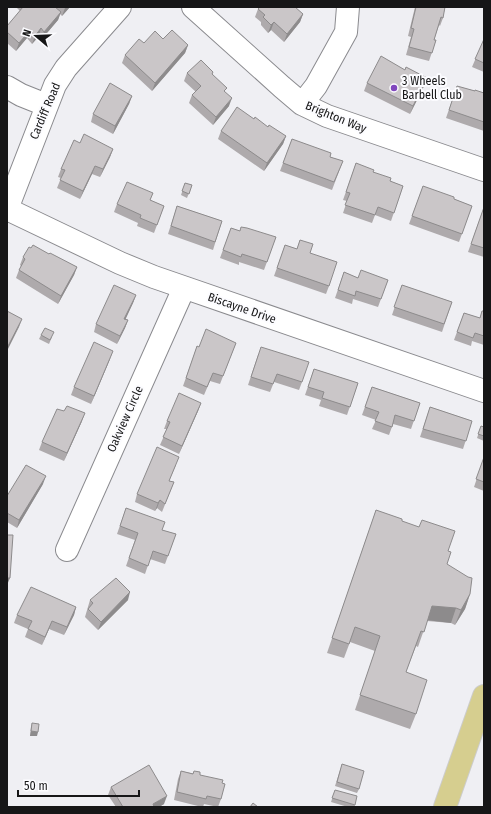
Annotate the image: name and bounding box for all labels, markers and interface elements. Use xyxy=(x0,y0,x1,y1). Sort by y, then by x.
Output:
north arrow xyxy=(16,16,56,56)
text: N xyxy=(20,28,34,38)
place label: 3 Wheels Barbell Club xyxy=(402,74,462,102)
street label: Cardiff Road xyxy=(27,81,63,141)
marker: 3 Wheels Barbell Club xyxy=(389,83,399,93)
street label: Brighton Way xyxy=(303,98,369,136)
street label: Biscayne Drive xyxy=(206,290,278,326)
street label: Oakview Circle xyxy=(104,384,146,454)
scale bar xyxy=(18,772,139,798)
text: 50 m xyxy=(24,779,48,793)

